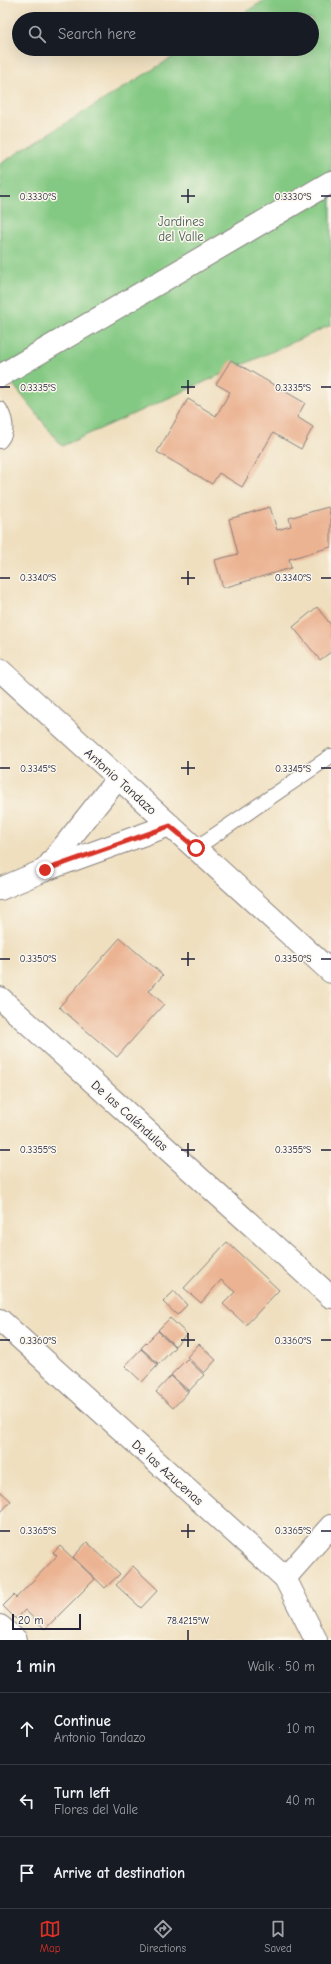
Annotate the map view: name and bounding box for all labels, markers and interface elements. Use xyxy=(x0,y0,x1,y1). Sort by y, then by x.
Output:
search box xyxy=(12,12,319,56)
icon: search xyxy=(26,23,48,45)
text: Search here xyxy=(58,25,136,43)
text: 0.3330°S xyxy=(20,191,57,203)
text: 0.3330°S xyxy=(275,191,312,203)
park label: Jardines del Valle xyxy=(158,214,204,244)
text: 0.3335°S xyxy=(20,382,57,394)
text: 0.3335°S xyxy=(275,382,312,394)
text: 0.3340°S xyxy=(20,572,57,584)
text: 0.3340°S xyxy=(275,572,312,584)
street label: Antonio Tandazo xyxy=(82,745,160,818)
text: 0.3345°S xyxy=(20,763,56,775)
text: 0.3345°S xyxy=(275,763,311,775)
route start xyxy=(187,839,205,857)
route end xyxy=(36,861,54,879)
text: 0.3350°S xyxy=(19,953,57,965)
text: 0.3350°S xyxy=(274,953,312,965)
street label: De las Caléndulas xyxy=(88,1077,171,1154)
text: 0.3355°S xyxy=(20,1144,57,1156)
text: 0.3355°S xyxy=(275,1144,312,1156)
text: 0.3360°S xyxy=(19,1335,57,1347)
text: 0.3360°S xyxy=(274,1335,312,1347)
street label: De las Azucenas xyxy=(129,1437,206,1508)
text: 0.3365°S xyxy=(20,1525,57,1537)
text: 0.3365°S xyxy=(275,1525,312,1537)
scale bar xyxy=(12,1612,81,1631)
text: 20 m xyxy=(18,1614,43,1627)
text: 78.4215°W xyxy=(167,1615,209,1627)
text: 1 min xyxy=(16,1657,56,1676)
text: Walk · 50 m xyxy=(248,1659,315,1674)
text: Continue xyxy=(54,1712,111,1730)
icon: ahead xyxy=(16,1718,38,1740)
text: 10 m xyxy=(287,1721,315,1736)
text: Antonio Tandazo xyxy=(54,1730,146,1745)
text: Turn left xyxy=(54,1784,110,1802)
icon: left xyxy=(16,1790,38,1812)
text: 40 m xyxy=(286,1793,315,1808)
text: Flores del Valle xyxy=(54,1802,138,1817)
icon: arrive xyxy=(16,1862,38,1884)
text: Arrive at destination xyxy=(54,1864,185,1882)
tab: Map xyxy=(39,1918,61,1955)
tab: Directions xyxy=(139,1918,186,1955)
tab: Saved xyxy=(264,1918,292,1955)

